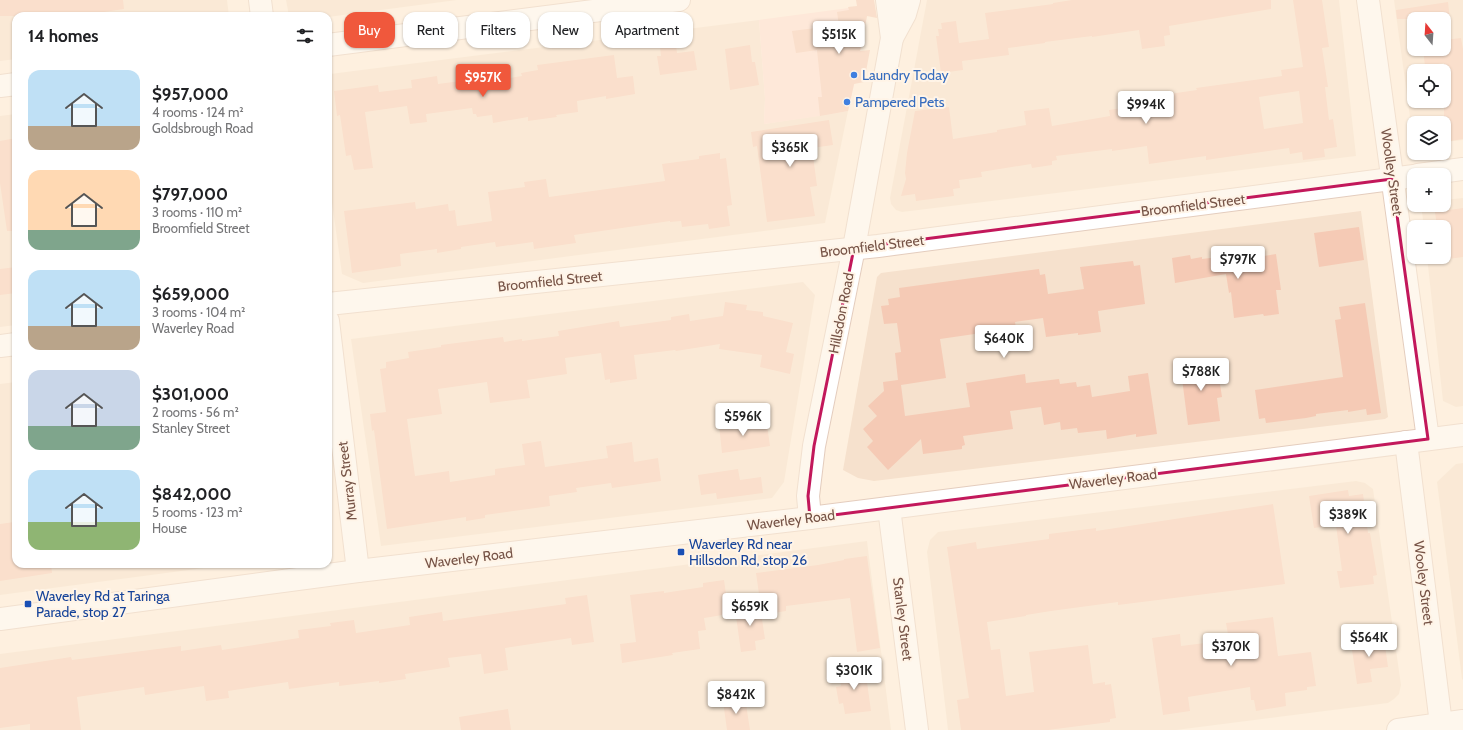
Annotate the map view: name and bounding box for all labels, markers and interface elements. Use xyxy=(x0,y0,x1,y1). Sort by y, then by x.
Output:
chip: Buy xyxy=(344,12,395,48)
chip: Rent xyxy=(403,12,458,48)
chip: Filters xyxy=(466,12,530,48)
chip: New xyxy=(538,12,593,48)
chip: Apartment xyxy=(601,12,693,48)
north arrow xyxy=(1407,12,1451,56)
map controls xyxy=(1407,12,1451,264)
pin: $515K xyxy=(811,21,867,55)
icon: filters xyxy=(294,25,316,47)
text: 14 homes xyxy=(28,26,98,46)
text: $515K xyxy=(822,26,856,42)
pin: $957K xyxy=(455,64,511,98)
button: locate xyxy=(1407,64,1451,108)
place label: Laundry Today xyxy=(862,66,949,84)
text: $957K xyxy=(465,69,501,85)
marker: Laundry Today xyxy=(849,70,859,80)
text: $957,000 xyxy=(152,84,228,104)
icon: home xyxy=(60,86,108,134)
pin: $994K xyxy=(1118,91,1174,125)
place label: Pampered Pets xyxy=(855,93,945,111)
text: $994K xyxy=(1127,96,1165,112)
marker: Pampered Pets xyxy=(842,97,852,107)
text: 4 rooms · 124 m² xyxy=(152,104,244,120)
button: layers xyxy=(1407,116,1451,160)
text: Goldsbrough Road xyxy=(152,120,253,136)
street label: Woolley Street xyxy=(1377,127,1407,217)
pin: $365K xyxy=(762,134,818,168)
text: $365K xyxy=(772,139,809,155)
button: + xyxy=(1407,168,1451,212)
text: $797,000 xyxy=(152,184,228,204)
icon: home xyxy=(60,186,108,234)
street label: Broomfield Street xyxy=(1140,190,1246,220)
text: 3 rooms · 110 m² xyxy=(152,204,242,220)
text: Broomfield Street xyxy=(152,220,250,236)
button: − xyxy=(1407,220,1451,264)
street label: Broomfield Street xyxy=(819,231,925,261)
pin: $797K xyxy=(1210,246,1266,280)
text: $797K xyxy=(1220,251,1256,267)
street label: Broomfield Street xyxy=(497,267,603,295)
street label: Hillsdon Road xyxy=(824,271,858,355)
text: $659,000 xyxy=(152,284,230,304)
icon: home xyxy=(60,286,108,334)
text: 3 rooms · 104 m² xyxy=(152,304,245,320)
text: Waverley Road xyxy=(152,320,234,336)
pin: $640K xyxy=(976,325,1032,359)
text: $640K xyxy=(984,330,1024,346)
pin: $788K xyxy=(1173,358,1229,392)
text: $788K xyxy=(1182,363,1220,379)
text: $301,000 xyxy=(152,384,229,404)
icon: home xyxy=(60,386,108,434)
pin: $596K xyxy=(715,403,771,437)
text: 2 rooms · 56 m² xyxy=(152,404,239,420)
text: $596K xyxy=(724,408,762,424)
text: Stanley Street xyxy=(152,420,230,436)
street label: Murray Street xyxy=(333,440,361,522)
street label: Waverley Road xyxy=(1068,465,1158,493)
text: $842,000 xyxy=(152,484,231,504)
icon: home xyxy=(60,486,108,534)
pin: $389K xyxy=(1320,501,1376,535)
text: 5 rooms · 123 m² xyxy=(152,504,243,520)
street label: Waverley Road xyxy=(746,506,836,534)
text: $389K xyxy=(1329,506,1367,522)
text: House xyxy=(152,520,187,536)
place label: Waverley Rd near Hillsdon Rd, stop 26 xyxy=(689,535,807,569)
street label: Wooley Street xyxy=(1410,540,1438,626)
street label: Waverley Road xyxy=(424,544,514,572)
marker: Waverley Rd near Hillsdon Rd, stop 26 xyxy=(676,547,686,557)
street label: Stanley Street xyxy=(889,576,917,662)
place label: Waverley Rd at Taringa Parade, stop 27 xyxy=(36,587,170,621)
pin: $659K xyxy=(722,593,778,627)
text: $659K xyxy=(731,598,769,614)
marker: Waverley Rd at Taringa Parade, stop 27 xyxy=(23,599,33,609)
pin: $564K xyxy=(1341,624,1397,658)
text: $564K xyxy=(1350,629,1388,645)
pin: $370K xyxy=(1203,633,1259,667)
text: $370K xyxy=(1212,638,1250,654)
pin: $301K xyxy=(826,657,882,691)
text: $301K xyxy=(836,662,872,678)
pin: $842K xyxy=(708,681,764,715)
text: $842K xyxy=(717,686,755,702)

